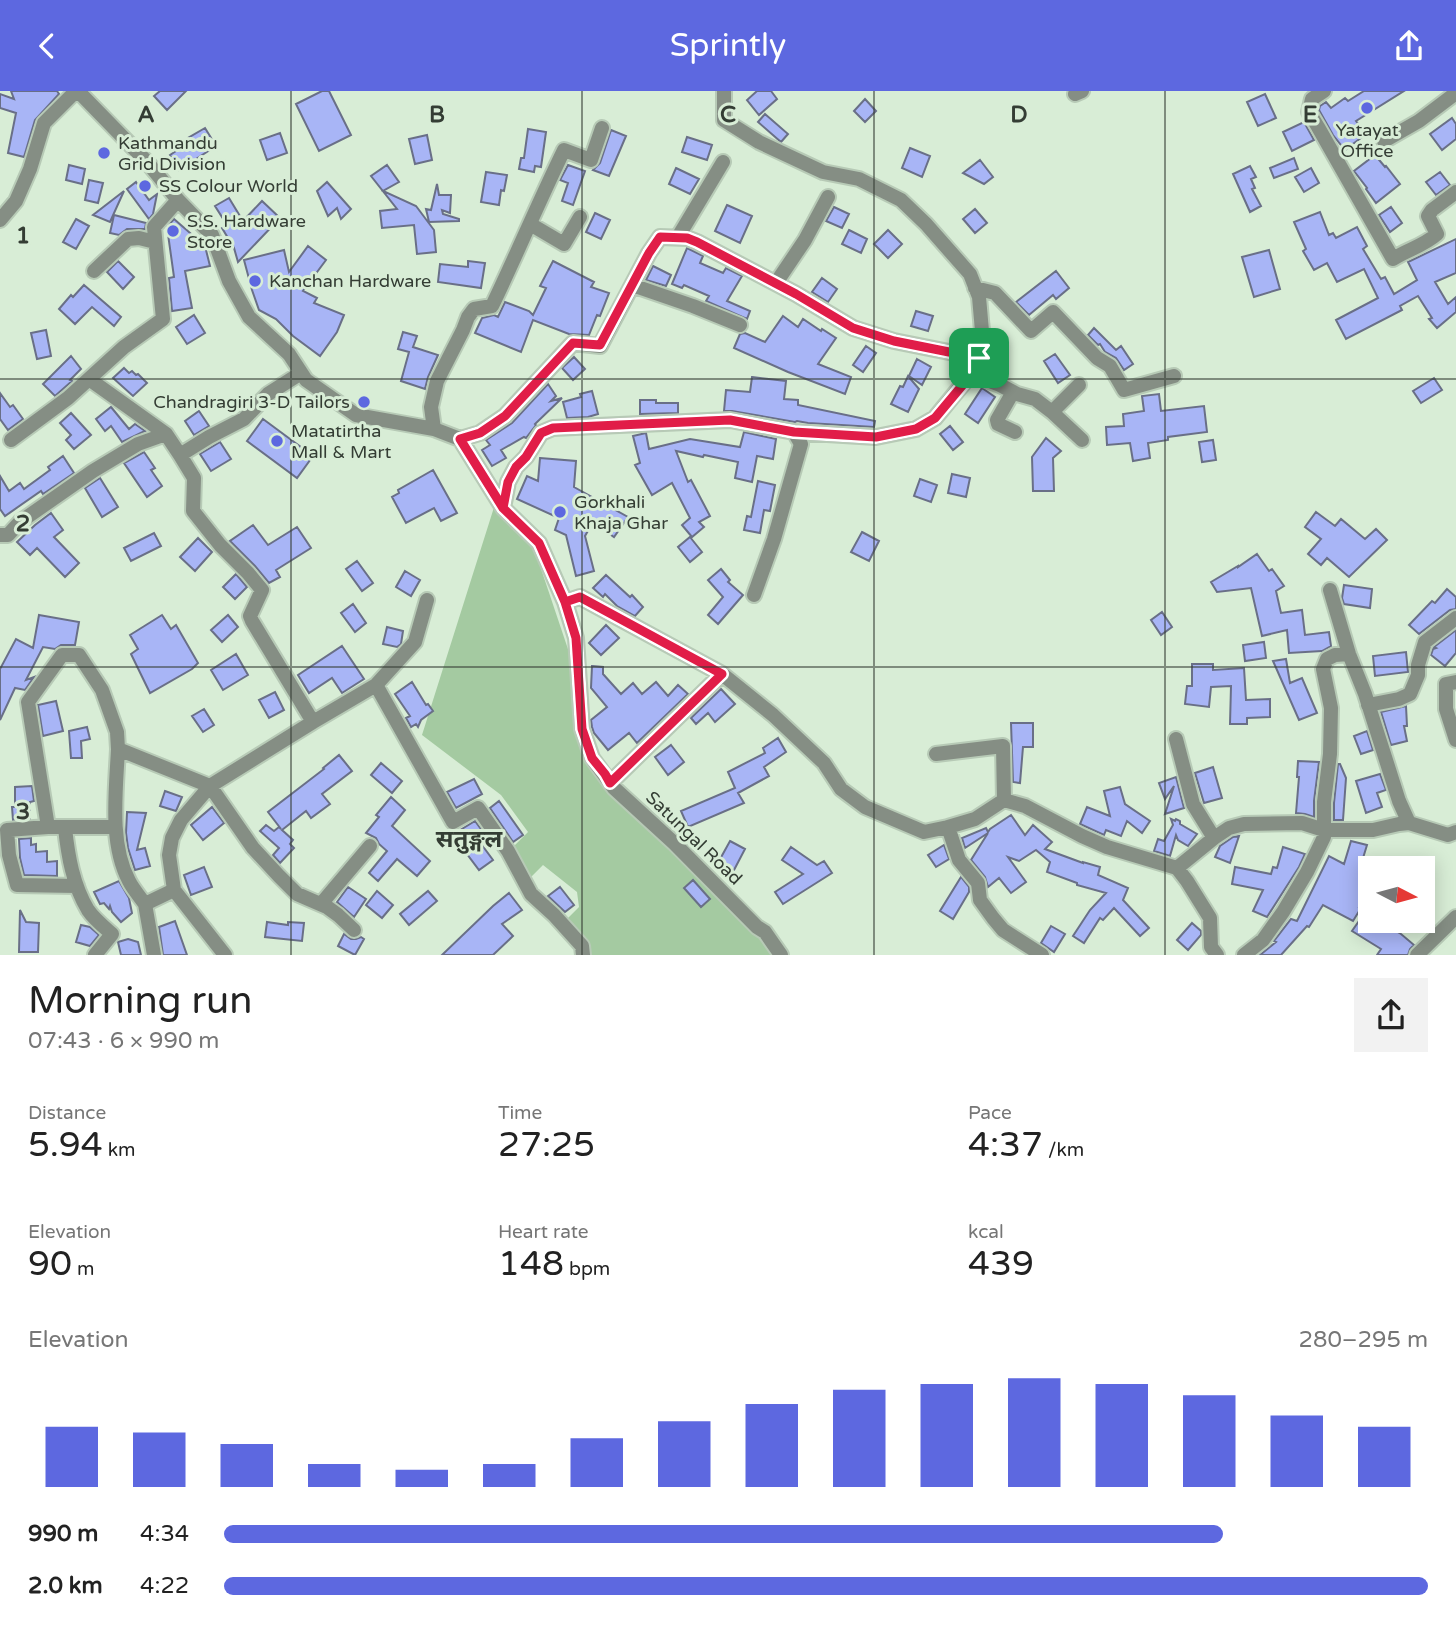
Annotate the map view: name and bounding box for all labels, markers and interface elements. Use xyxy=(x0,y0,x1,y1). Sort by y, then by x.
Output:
icon: back xyxy=(28,27,66,65)
text: Sprintly xyxy=(670,27,786,65)
icon: share xyxy=(1390,27,1428,65)
marker: Yatayat Office xyxy=(1359,100,1375,116)
text: A xyxy=(137,101,155,129)
text: B xyxy=(429,101,445,129)
text: C xyxy=(720,101,736,129)
text: D xyxy=(1010,101,1028,129)
text: E xyxy=(1303,101,1317,129)
place label: Yatayat Office xyxy=(1335,119,1399,162)
place label: Kathmandu Grid Division xyxy=(118,132,226,175)
marker: Kathmandu Grid Division xyxy=(96,145,112,161)
place label: SS Colour World xyxy=(159,175,298,197)
marker: SS Colour World xyxy=(137,178,153,194)
place label: S.S. Hardware Store xyxy=(187,210,306,253)
text: 1 xyxy=(16,222,30,250)
marker: S.S. Hardware Store xyxy=(165,223,181,239)
place label: Kanchan Hardware xyxy=(269,270,431,292)
marker: Kanchan Hardware xyxy=(247,273,263,289)
pin xyxy=(949,328,1009,388)
icon: arrive xyxy=(960,339,998,377)
place label: Chandragiri 3-D Tailors xyxy=(153,391,350,413)
marker: Chandragiri 3-D Tailors xyxy=(356,394,372,410)
place label: Matatirtha Mall & Mart xyxy=(291,420,391,463)
marker: Matatirtha Mall & Mart xyxy=(269,433,285,449)
place label: Gorkhali Khaja Ghar xyxy=(574,491,668,534)
marker: Gorkhali Khaja Ghar xyxy=(552,504,568,520)
text: 2 xyxy=(16,510,30,538)
street label: Satungal Road xyxy=(641,786,747,890)
text: 3 xyxy=(16,798,30,826)
district label: सतुङ्गल xyxy=(436,825,503,854)
north arrow xyxy=(1358,856,1435,933)
map controls xyxy=(1358,856,1435,933)
text: Morning run xyxy=(28,978,252,1024)
button: share xyxy=(1354,978,1428,1052)
text: 07:43 · 6 × 990 m xyxy=(28,1027,219,1055)
text: Distance xyxy=(28,1102,106,1124)
text: Time xyxy=(498,1102,542,1124)
text: Pace xyxy=(968,1102,1012,1124)
text: 5.94 xyxy=(28,1124,103,1166)
text: 27:25 xyxy=(498,1124,595,1166)
text: 4:37 xyxy=(968,1124,1043,1166)
text: km xyxy=(103,1139,135,1161)
text: /km xyxy=(1043,1139,1084,1161)
text: Elevation xyxy=(28,1221,111,1243)
text: Heart rate xyxy=(498,1221,589,1243)
text: kcal xyxy=(968,1221,1004,1243)
text: 90 xyxy=(28,1243,72,1285)
text: 148 xyxy=(498,1243,564,1285)
text: 439 xyxy=(968,1243,1034,1285)
text: m xyxy=(72,1258,94,1280)
text: bpm xyxy=(564,1258,610,1280)
text: Elevation xyxy=(28,1326,129,1354)
text: 280–295 m xyxy=(1299,1326,1428,1354)
text: 990 m xyxy=(28,1520,98,1548)
text: 4:34 xyxy=(140,1520,189,1548)
text: 2.0 km xyxy=(28,1572,103,1600)
text: 4:22 xyxy=(140,1572,189,1600)

